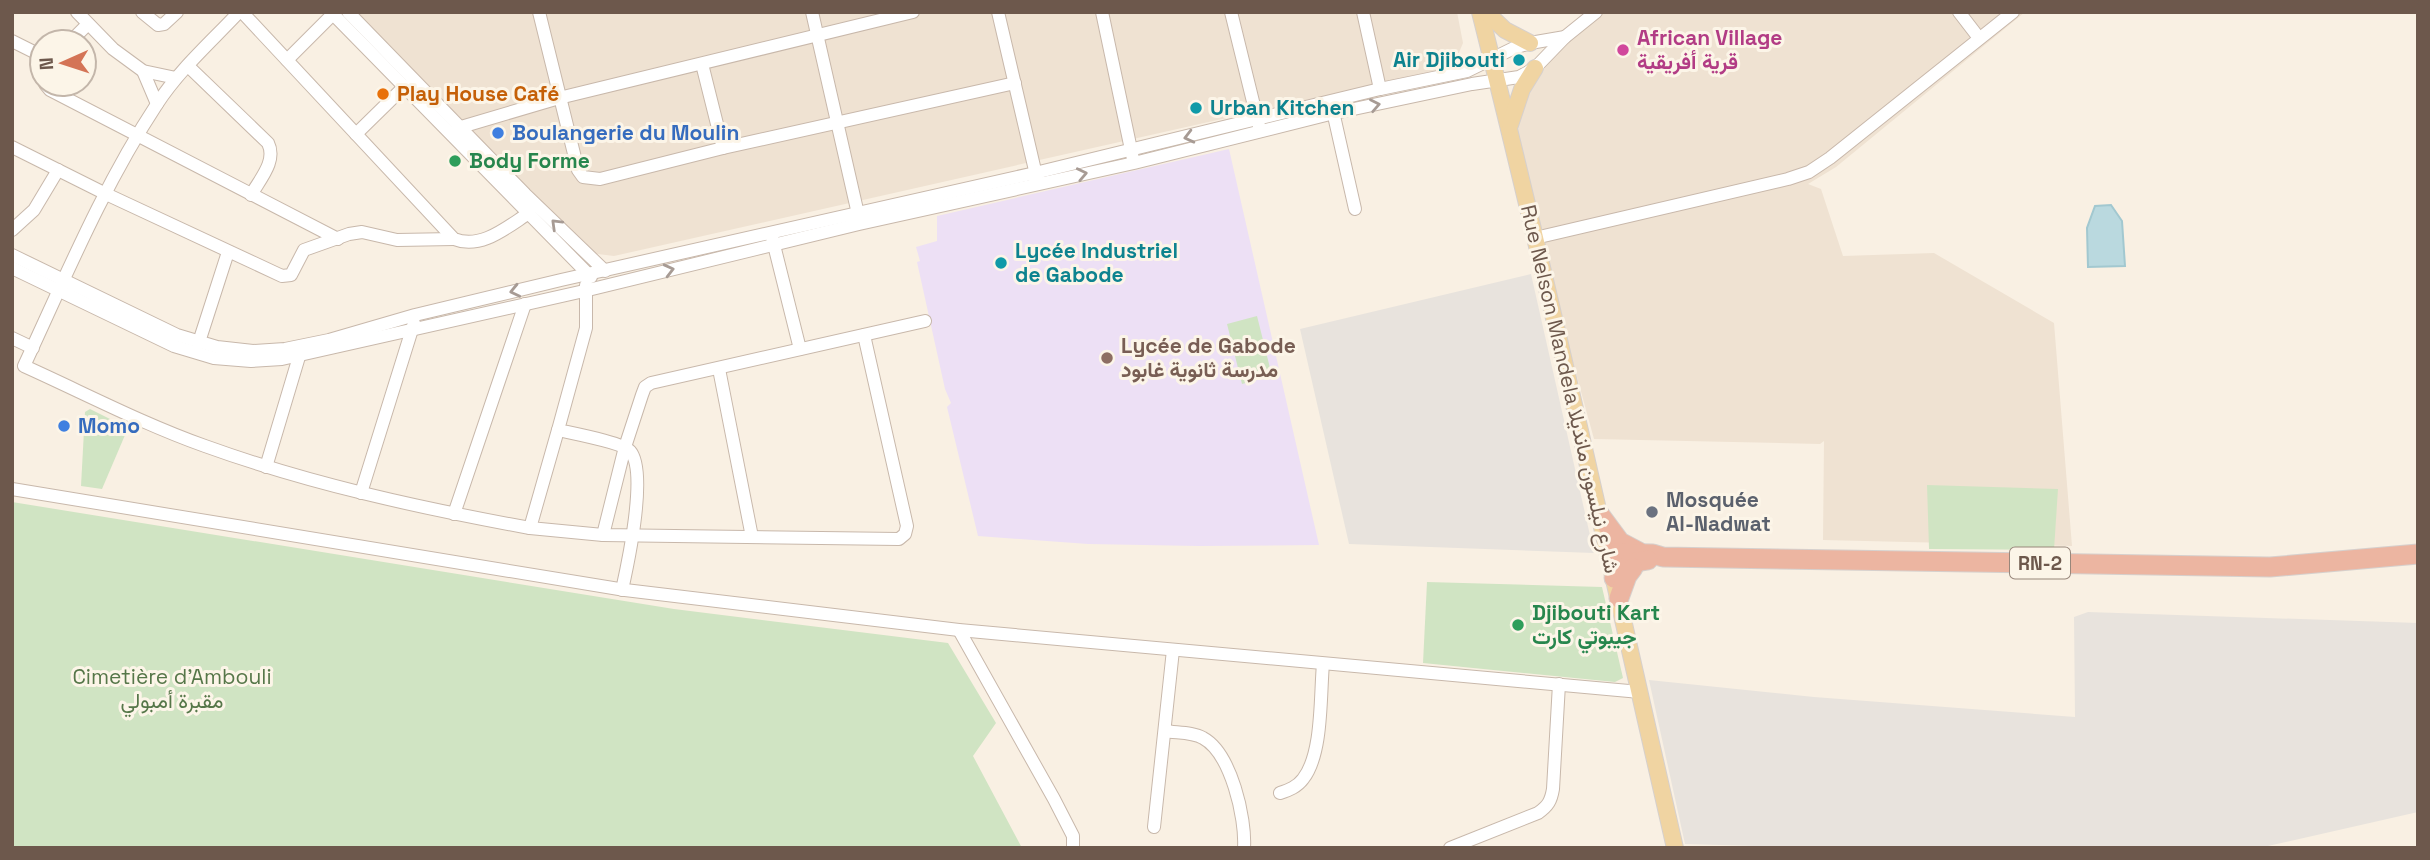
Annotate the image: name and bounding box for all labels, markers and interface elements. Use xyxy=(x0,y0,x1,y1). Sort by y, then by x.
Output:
place label: African Village قرية أفريقية xyxy=(1637,24,1782,75)
north arrow xyxy=(28,28,98,98)
marker: African Village قرية أفريقية xyxy=(1615,42,1631,58)
place label: Air Djibouti xyxy=(1393,46,1505,73)
marker: Air Djibouti xyxy=(1511,52,1527,68)
text: N xyxy=(34,57,59,71)
place label: Play House Café xyxy=(397,80,559,107)
marker: Play House Café xyxy=(375,86,391,102)
place label: Urban Kitchen xyxy=(1210,94,1354,121)
one-way arrow xyxy=(1369,99,1381,114)
marker: Urban Kitchen xyxy=(1188,100,1204,116)
place label: Boulangerie du Moulin xyxy=(512,119,739,146)
marker: Boulangerie du Moulin xyxy=(490,125,506,141)
one-way arrow xyxy=(1183,129,1195,143)
place label: Body Forme xyxy=(469,147,590,174)
marker: Body Forme xyxy=(447,153,463,169)
one-way arrow xyxy=(1076,168,1088,183)
street label: Rue Nelson Mandela شارع نيلسون مانديلا xyxy=(1514,202,1626,576)
one-way arrow xyxy=(551,219,564,232)
place label: Lycée Industriel de Gabode xyxy=(1015,237,1178,288)
marker: Lycée Industriel de Gabode xyxy=(993,255,1009,271)
one-way arrow xyxy=(663,263,675,278)
one-way arrow xyxy=(509,283,521,297)
place label: Lycée de Gabode مدرسة ثانوية غابود xyxy=(1121,332,1296,383)
marker: Lycée de Gabode مدرسة ثانوية غابود xyxy=(1099,350,1115,366)
place label: Momo xyxy=(78,412,140,439)
marker: Momo xyxy=(56,418,72,434)
place label: Mosquée Al-Nadwat xyxy=(1666,486,1771,537)
marker: Mosquée Al-Nadwat xyxy=(1644,504,1660,520)
road number: RN-2 xyxy=(2010,548,2070,578)
place label: Djibouti Kart جيبوتي كارت xyxy=(1532,599,1660,654)
marker: Djibouti Kart جيبوتي كارت xyxy=(1510,617,1526,633)
park label: Cimetière d'Ambouli مقبرة أمبولي xyxy=(72,663,272,718)

